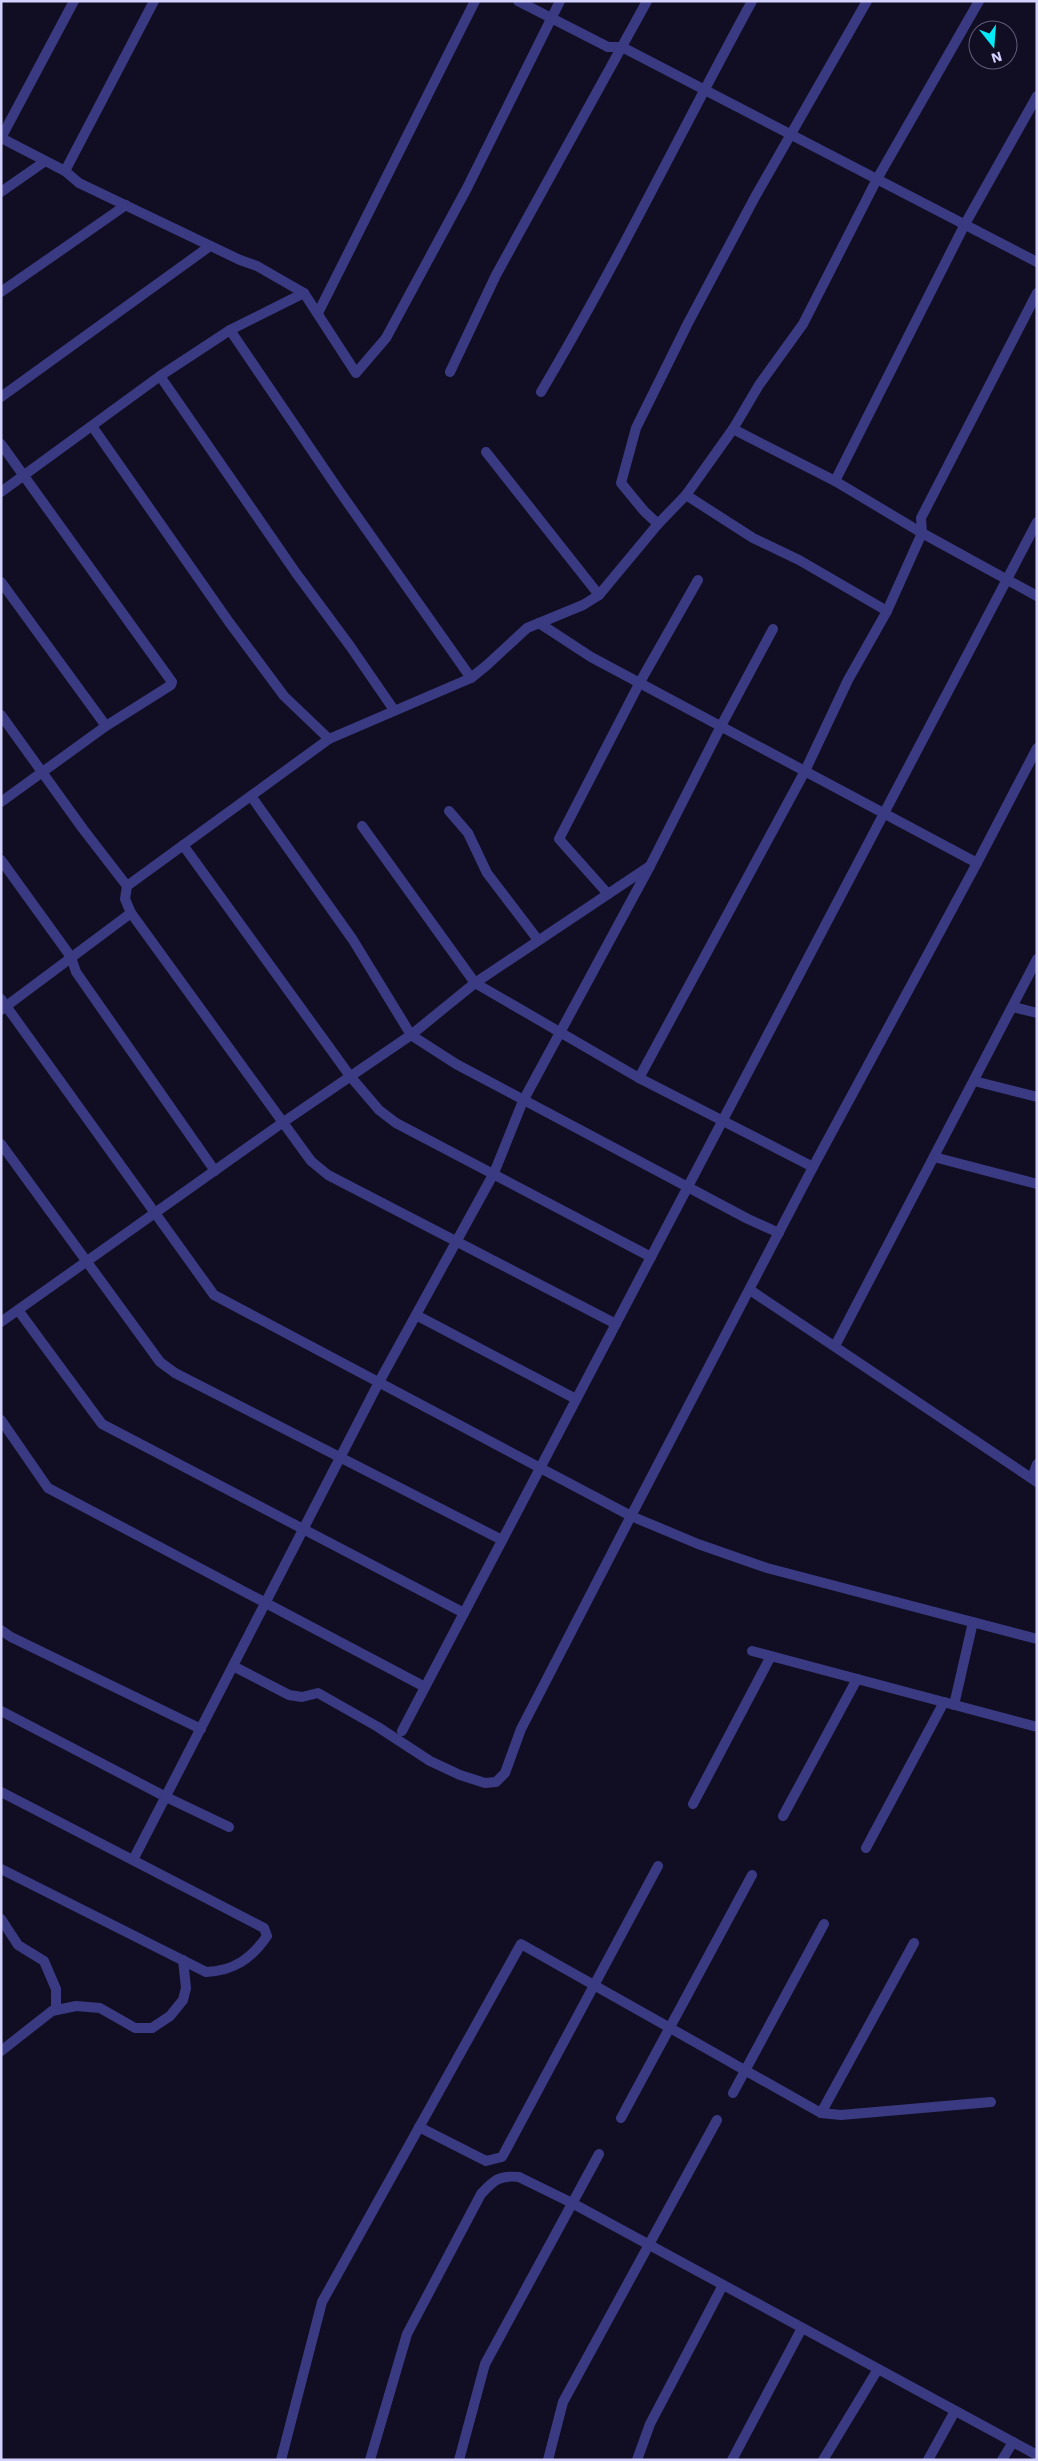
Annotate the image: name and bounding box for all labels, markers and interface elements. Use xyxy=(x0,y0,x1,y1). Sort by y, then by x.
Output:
north arrow xyxy=(968,20,1018,70)
text: N xyxy=(990,48,1004,67)

